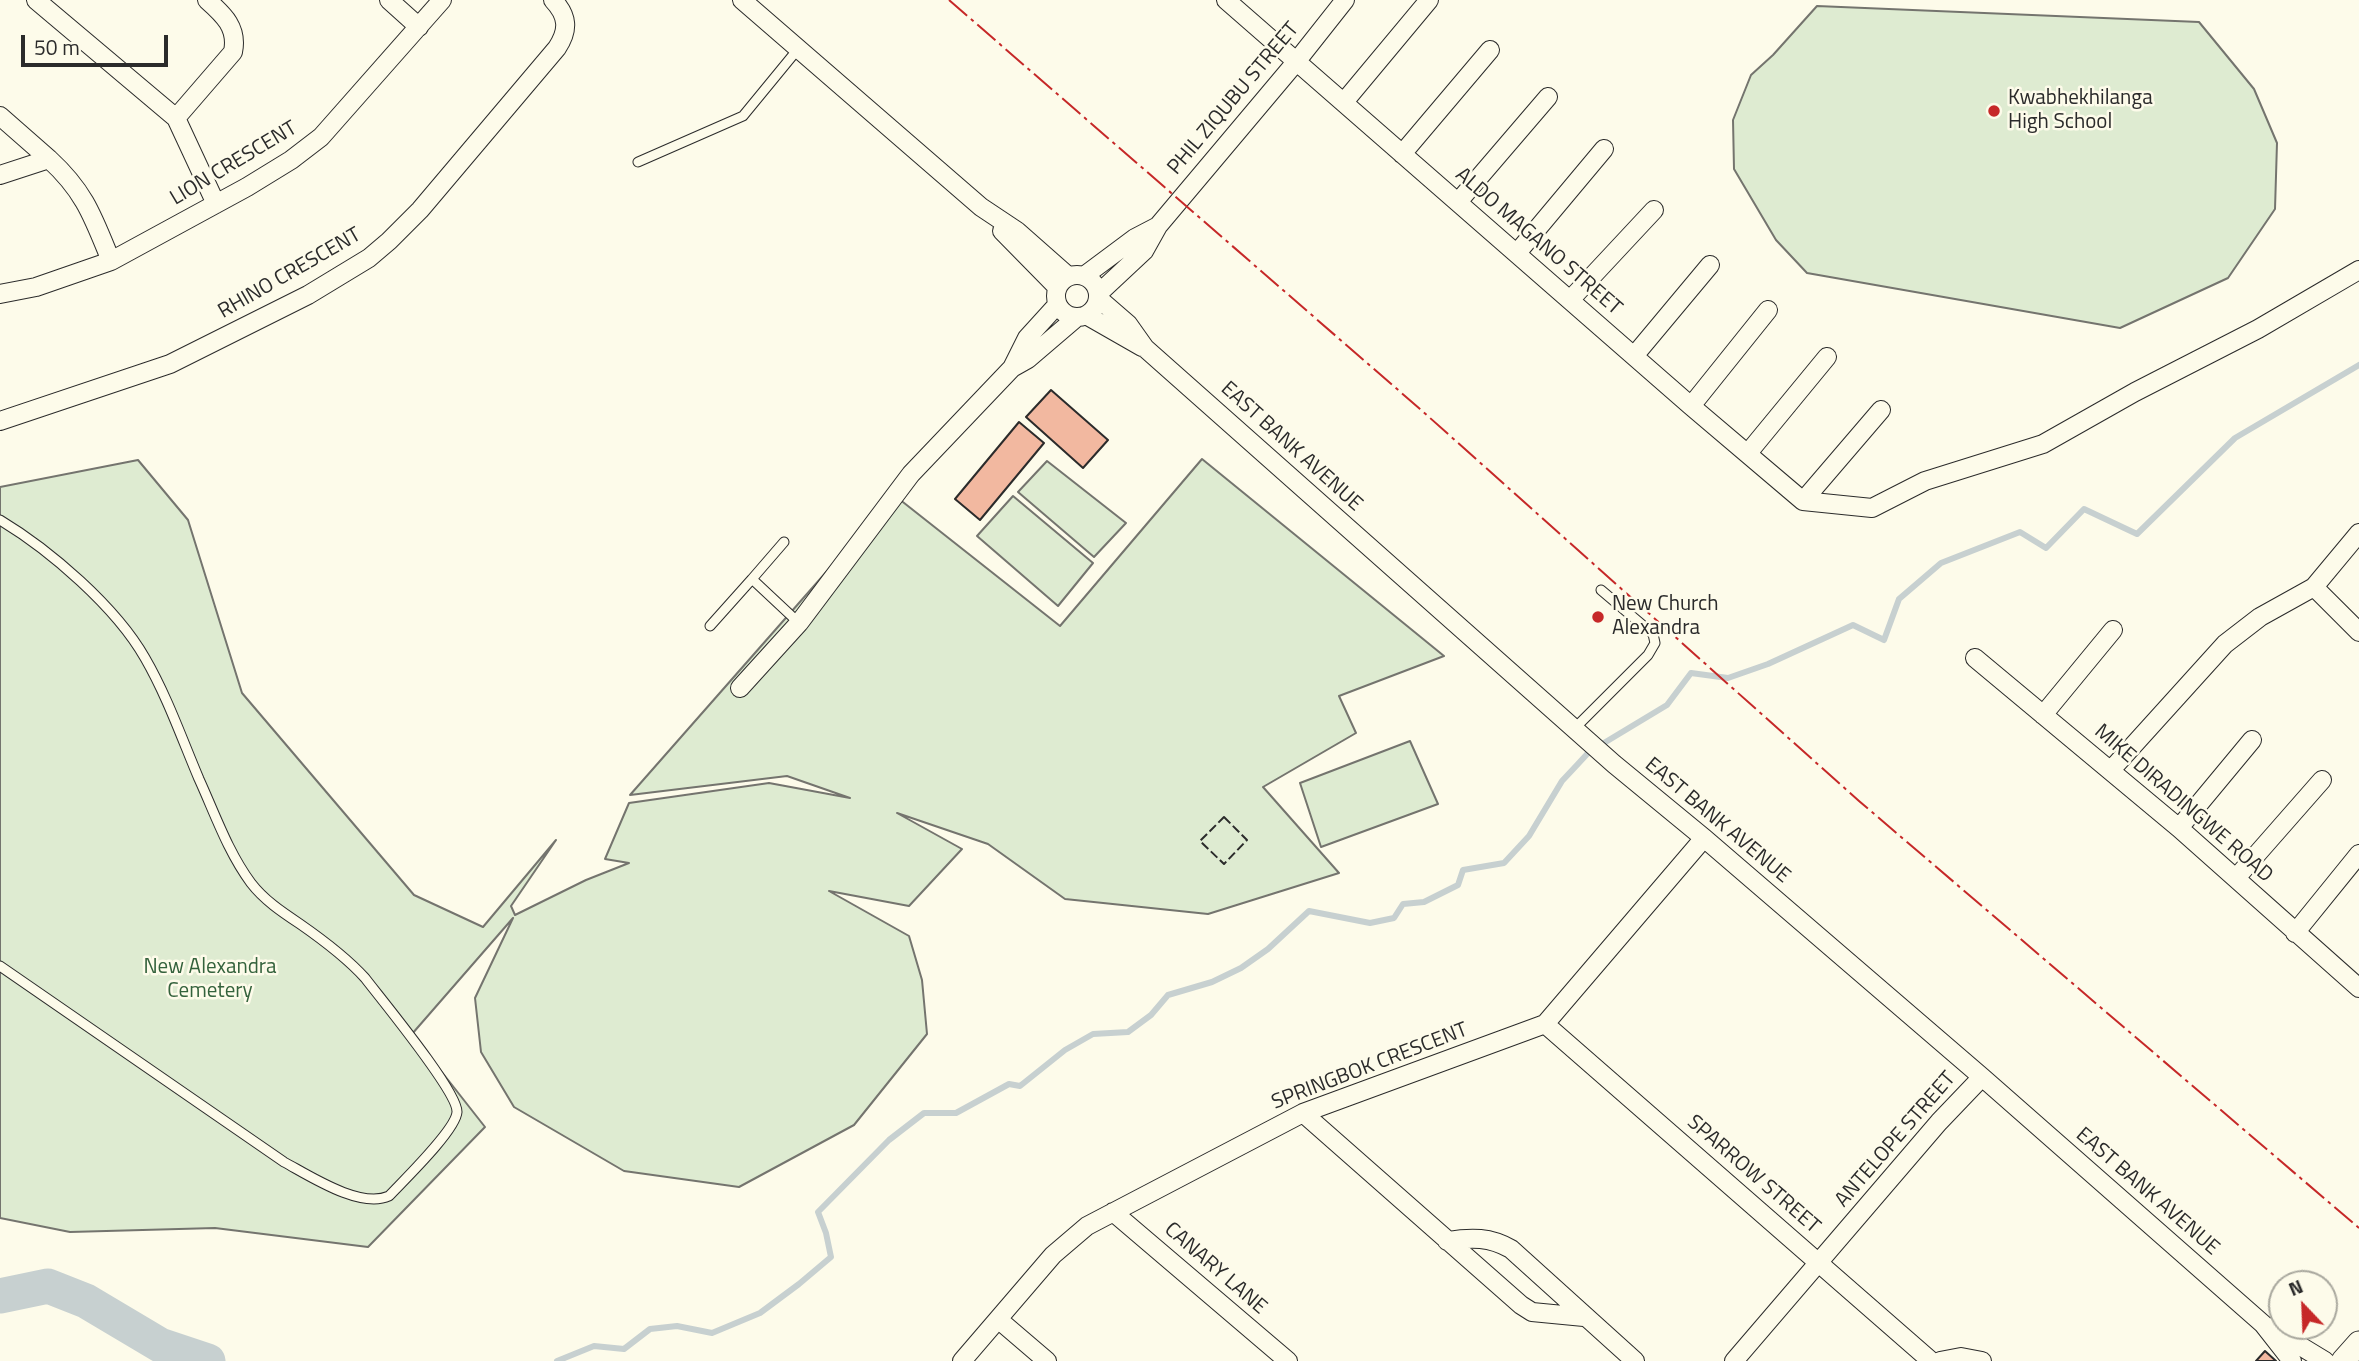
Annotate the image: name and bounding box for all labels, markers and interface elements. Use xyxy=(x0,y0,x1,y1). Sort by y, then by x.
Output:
street label: PHIL ZIQUBU STREET xyxy=(1163,18,1305,180)
scale bar xyxy=(24,21,172,65)
text: 50 m xyxy=(34,31,80,63)
place label: Kwabhekhilanga High School xyxy=(2008,86,2153,136)
marker: Kwabhekhilanga High School xyxy=(1986,103,2002,119)
street label: LION CRESCENT xyxy=(166,116,302,212)
street label: ALDO MAGANO STREET xyxy=(1450,163,1626,321)
street label: RHINO CRESCENT xyxy=(214,223,366,325)
street label: EAST BANK AVENUE xyxy=(1215,377,1367,517)
place label: New Church Alexandra xyxy=(1612,592,1719,642)
marker: New Church Alexandra xyxy=(1590,609,1606,625)
street label: MIKE DIRADINGWE ROAD xyxy=(2089,720,2277,888)
street label: EAST BANK AVENUE xyxy=(1639,753,1795,889)
park label: New Alexandra Cemetery xyxy=(143,955,277,1005)
street label: SPRINGBOK CRESCENT xyxy=(1268,1018,1472,1116)
street label: ANTELOPE STREET xyxy=(1830,1067,1962,1213)
street label: SPARROW STREET xyxy=(1681,1110,1825,1240)
street label: EAST BANK AVENUE xyxy=(2070,1123,2224,1261)
street label: CANARY LANE xyxy=(1159,1218,1271,1320)
north arrow xyxy=(2268,1270,2338,1340)
text: N xyxy=(2284,1271,2307,1303)

